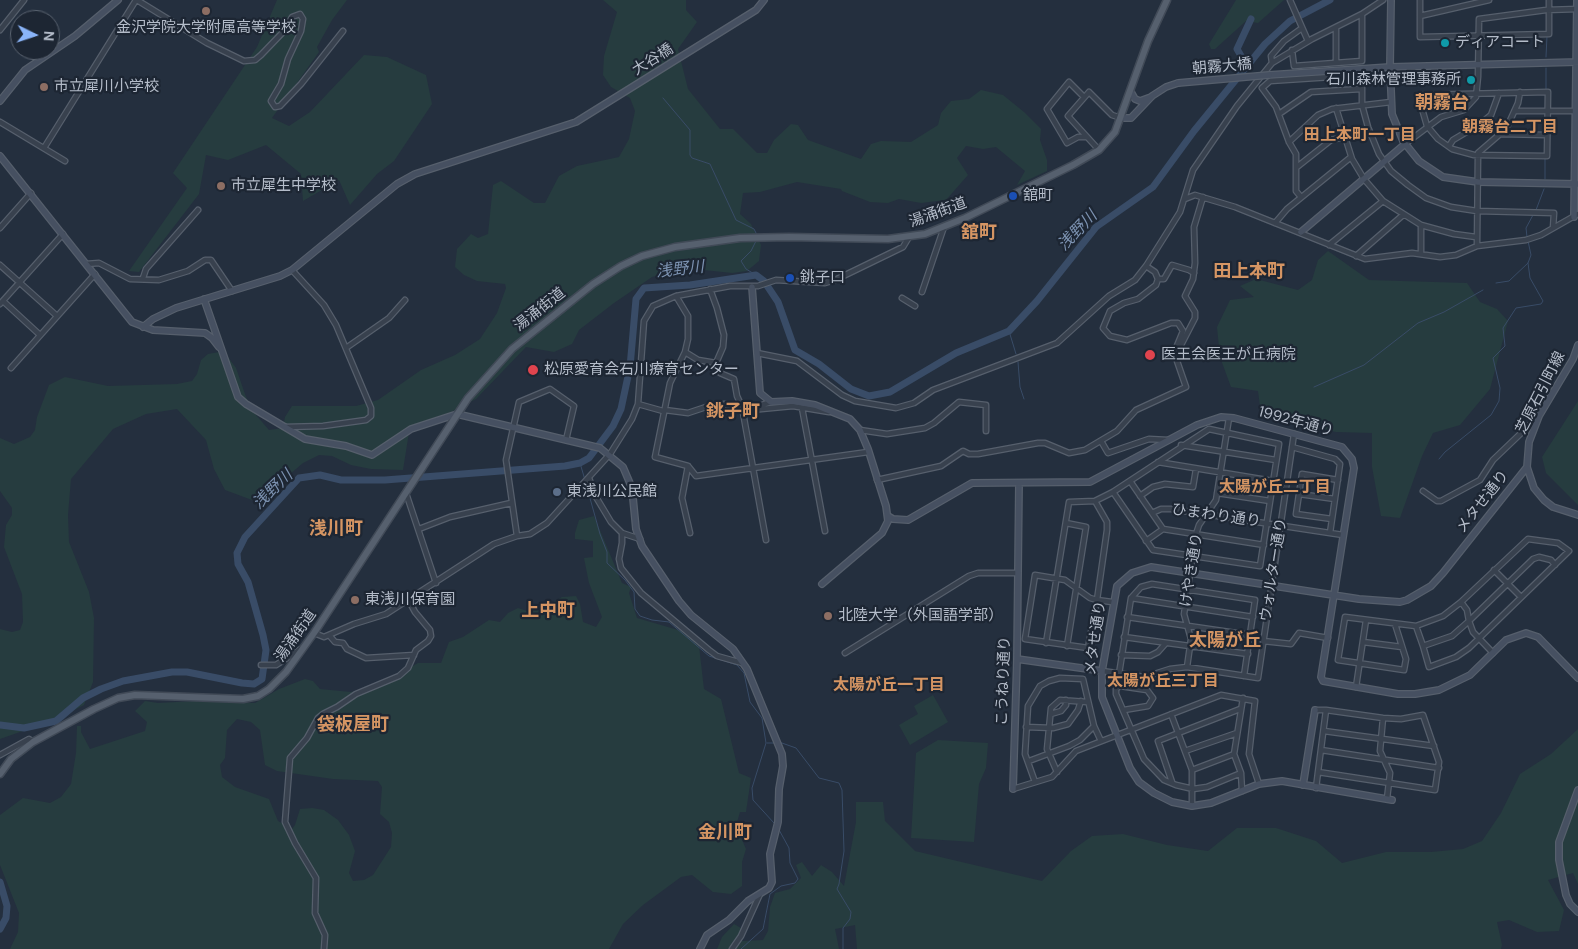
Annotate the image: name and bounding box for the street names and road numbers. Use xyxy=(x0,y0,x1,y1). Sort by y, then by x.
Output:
street label: 大谷橋 xyxy=(629,40,677,80)
street label: 朝霧大橋 xyxy=(1191,55,1253,79)
street label: 湯涌街道 xyxy=(907,194,969,232)
street label: 湯涌街道 xyxy=(511,284,569,336)
street label: 芝原石引町線 xyxy=(1513,349,1569,437)
street label: 1992年通り xyxy=(1257,403,1335,441)
street label: メタせ通り xyxy=(1453,467,1513,537)
street label: ひまわり通り xyxy=(1170,501,1262,531)
street label: ウォルター通り xyxy=(1257,517,1291,623)
street label: けやき通り xyxy=(1177,532,1207,608)
street label: メタせ通り xyxy=(1082,600,1110,676)
street label: 湯涌街道 xyxy=(271,606,321,666)
street label: こうねり通り xyxy=(993,636,1015,726)

